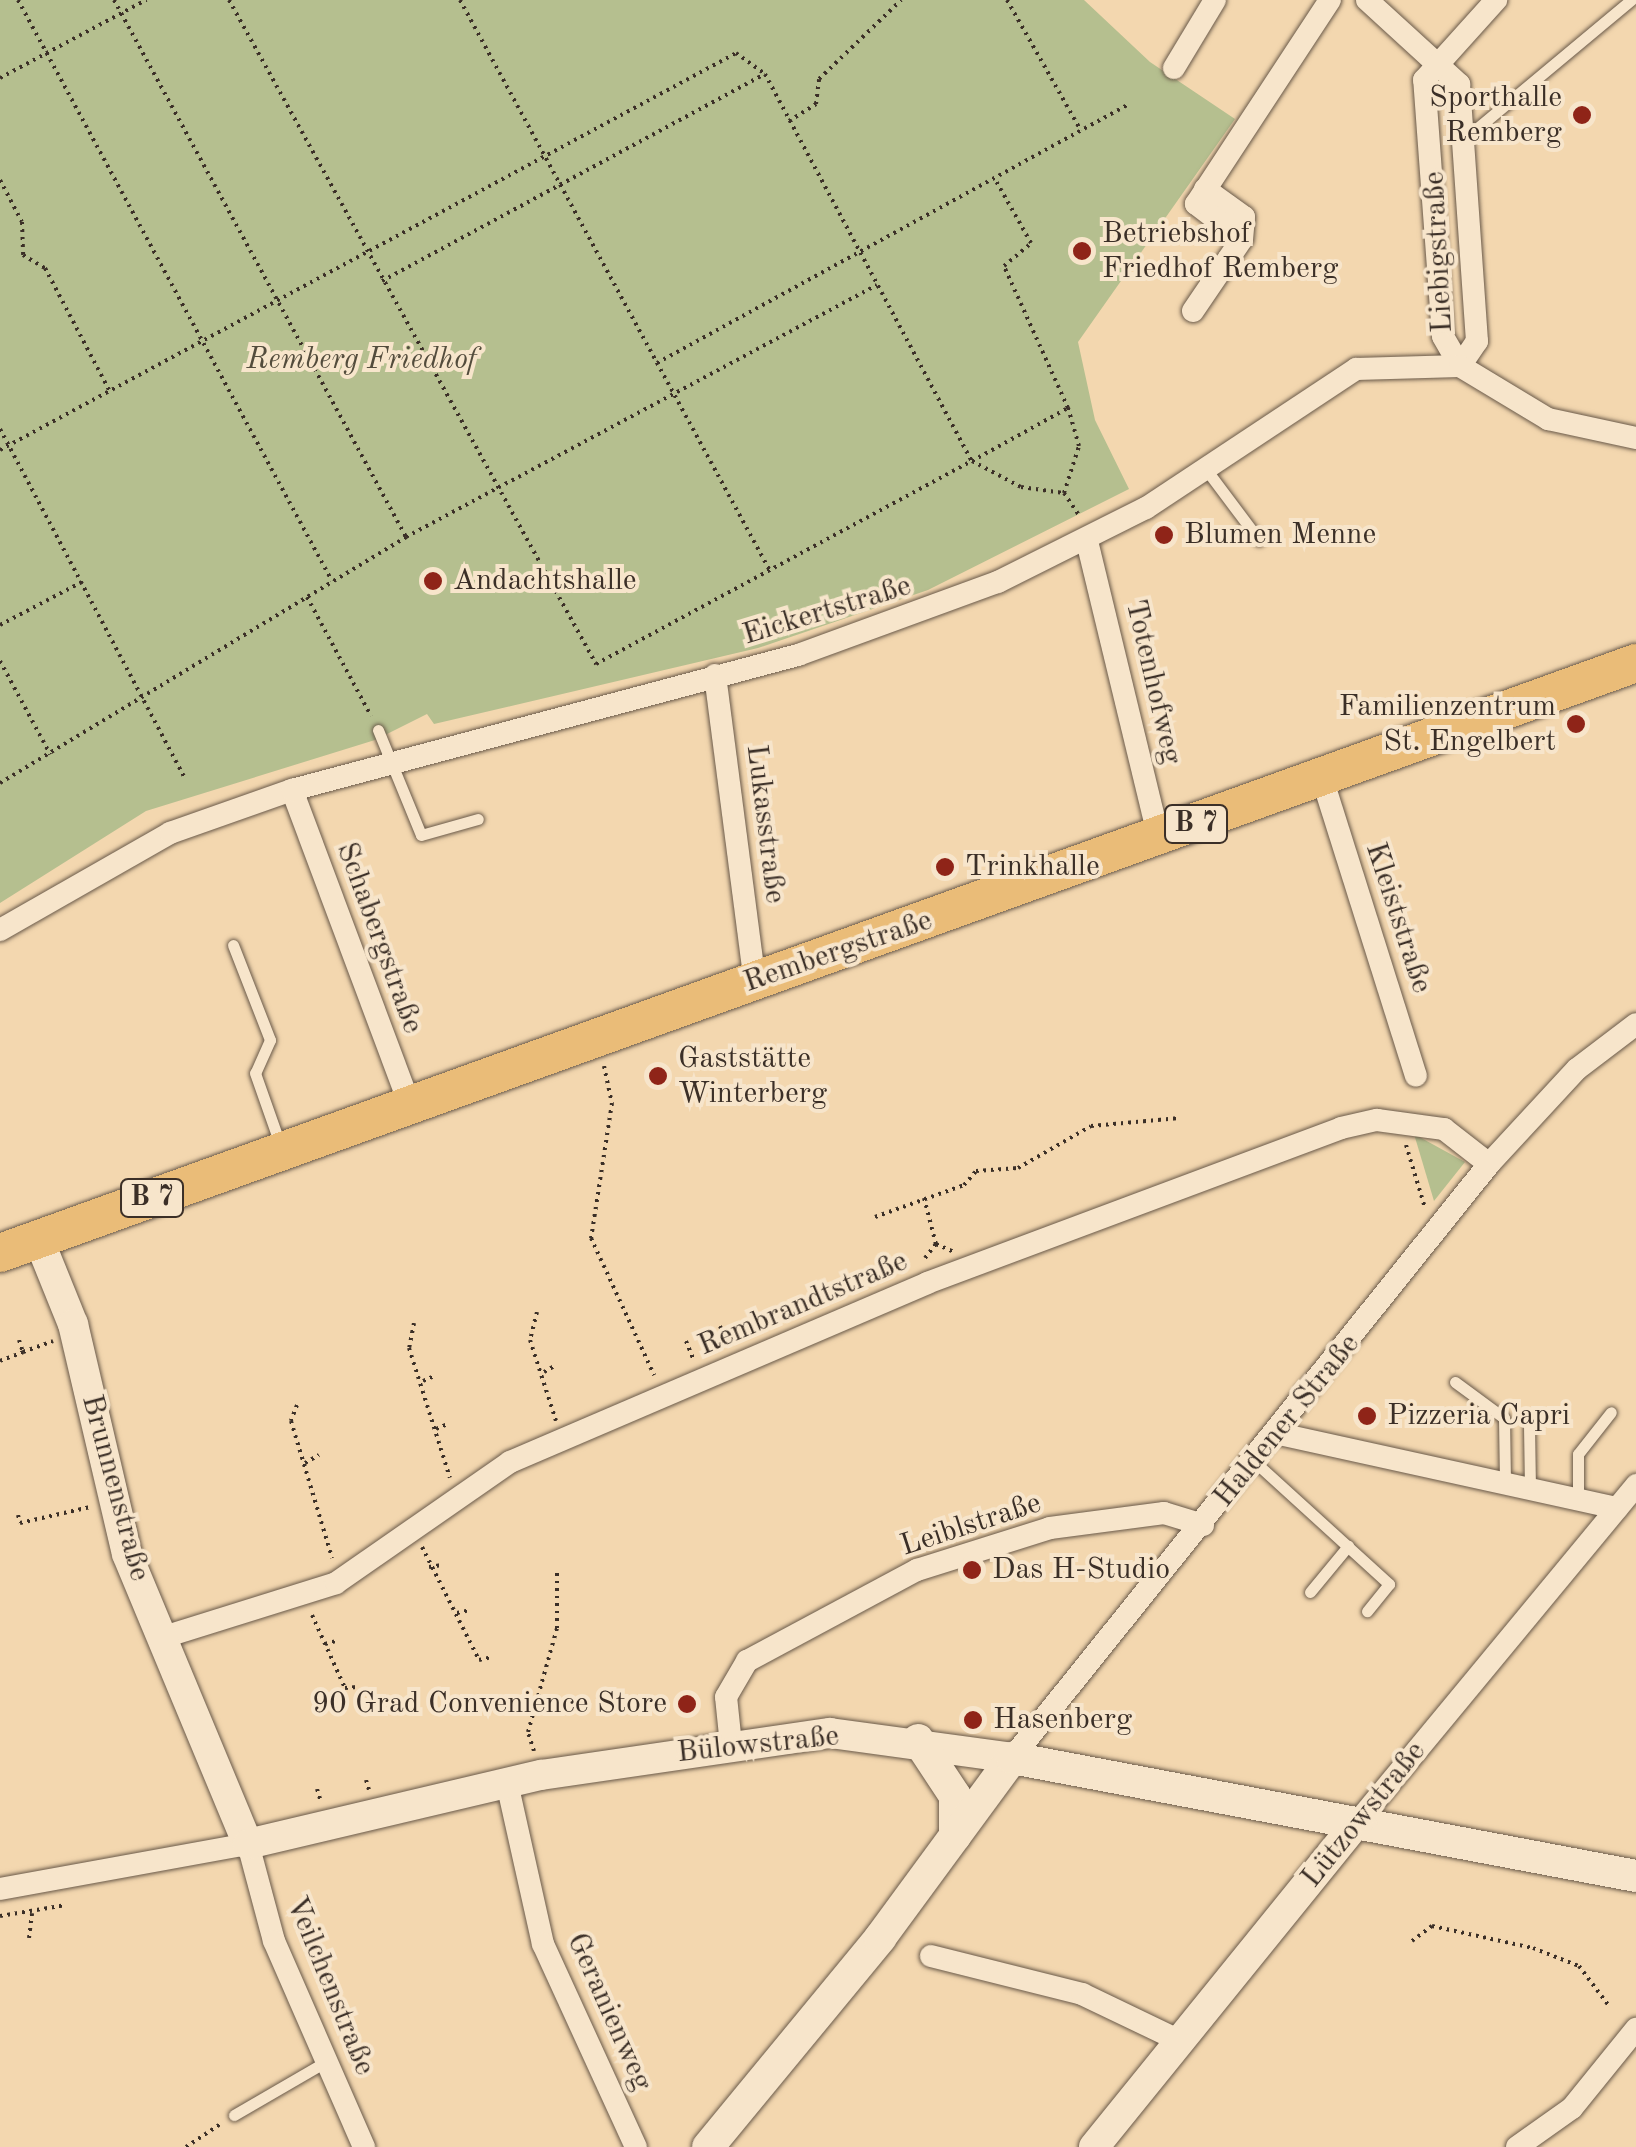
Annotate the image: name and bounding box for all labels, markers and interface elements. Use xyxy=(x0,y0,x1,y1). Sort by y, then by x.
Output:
place label: Sporthalle Remberg xyxy=(1429,80,1562,150)
marker: Sporthalle Remberg xyxy=(1571,104,1593,126)
street label: Liebigstraße xyxy=(1417,170,1461,334)
place label: Betriebshof Friedhof Remberg xyxy=(1102,216,1338,286)
marker: Betriebshof Friedhof Remberg xyxy=(1071,240,1093,262)
park label: Remberg Friedhof xyxy=(247,342,477,378)
place label: Blumen Menne xyxy=(1184,517,1376,553)
marker: Blumen Menne xyxy=(1153,524,1175,546)
place label: Andachtshalle xyxy=(453,563,637,599)
street label: Eickertstraße xyxy=(738,568,916,654)
marker: Andachtshalle xyxy=(422,570,444,592)
street label: Totenhofweg xyxy=(1117,596,1189,768)
place label: Familienzentrum St. Engelbert xyxy=(1339,689,1556,760)
marker: Familienzentrum St. Engelbert xyxy=(1565,713,1587,735)
street label: Lukasstraße xyxy=(737,743,793,905)
road number: B 7 xyxy=(1164,801,1228,847)
street label: Schabergstraße xyxy=(328,838,430,1038)
street label: Kleiststraße xyxy=(1357,838,1439,998)
place label: Trinkhalle xyxy=(965,849,1100,885)
marker: Trinkhalle xyxy=(934,856,956,878)
street label: Rembergstraße xyxy=(739,903,937,1001)
place label: Gaststätte Winterberg xyxy=(678,1041,827,1112)
marker: Gaststätte Winterberg xyxy=(647,1065,669,1087)
road number: B 7 xyxy=(120,1175,184,1221)
street label: Rembrandtstraße xyxy=(693,1244,913,1364)
street label: Haldener Straße xyxy=(1206,1327,1368,1515)
street label: Brunnenstraße xyxy=(73,1391,157,1585)
place label: Pizzeria Capri xyxy=(1387,1398,1570,1434)
marker: Pizzeria Capri xyxy=(1356,1405,1378,1427)
street label: Leiblstraße xyxy=(896,1485,1046,1565)
place label: Das H-Studio xyxy=(992,1552,1170,1588)
marker: Das H-Studio xyxy=(961,1559,983,1581)
place label: 90 Grad Convenience Store xyxy=(312,1686,667,1722)
marker: 90 Grad Convenience Store xyxy=(676,1693,698,1715)
place label: Hasenberg xyxy=(993,1702,1132,1738)
marker: Hasenberg xyxy=(962,1709,984,1731)
street label: Bülowstraße xyxy=(675,1719,841,1771)
street label: Lützowstraße xyxy=(1294,1735,1434,1895)
street label: Veilchenstraße xyxy=(278,1891,382,2081)
street label: Geranienweg xyxy=(558,1928,660,2096)

